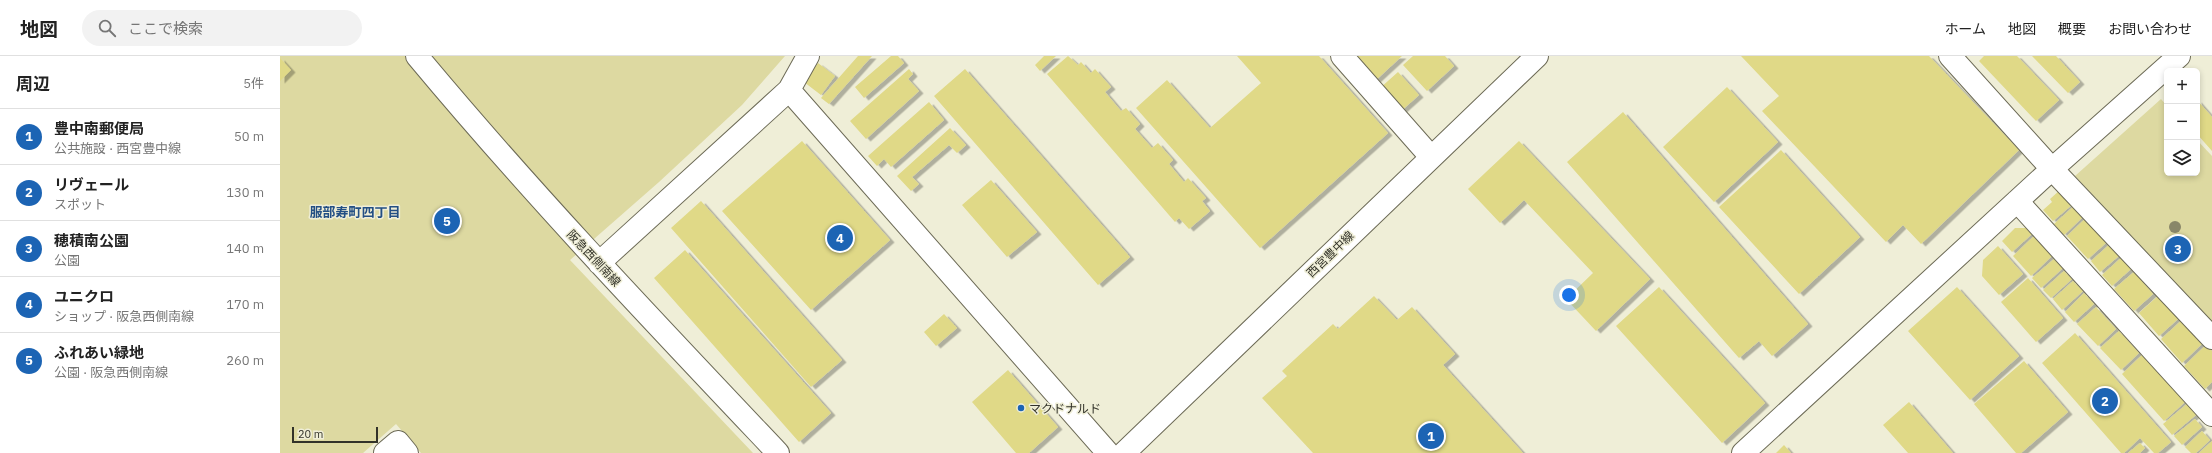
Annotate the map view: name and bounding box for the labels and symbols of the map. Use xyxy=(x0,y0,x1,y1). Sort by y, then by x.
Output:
district label: 服部寿町四丁目 xyxy=(309,204,401,221)
pin: 5 xyxy=(434,206,460,236)
pin: 4 xyxy=(827,223,853,253)
street label: 阪急西側南線 xyxy=(564,227,624,289)
street label: 西宮豊中線 xyxy=(1303,228,1357,280)
pin: 3 xyxy=(2165,234,2191,264)
your location xyxy=(1559,285,1579,305)
pin: 2 xyxy=(2092,386,2118,416)
place label: マクドナルド xyxy=(1029,401,1101,416)
marker: マクドナルド xyxy=(1016,403,1026,413)
pin: 1 xyxy=(1418,421,1444,451)
scale bar xyxy=(292,425,378,444)

